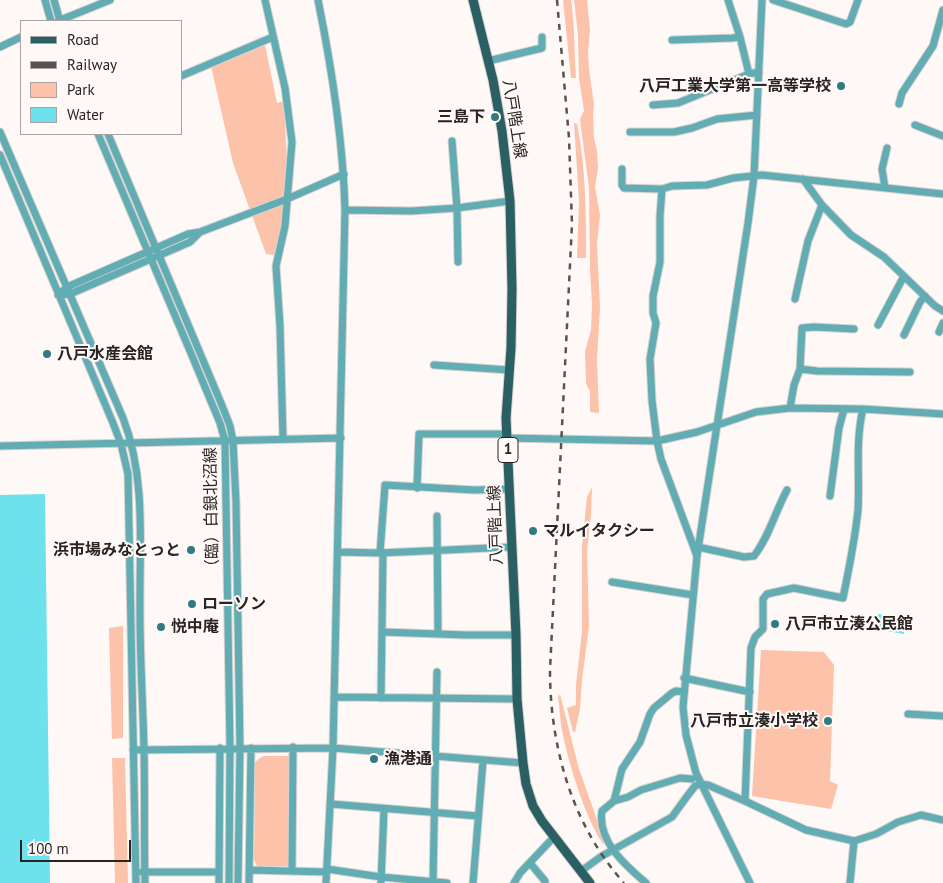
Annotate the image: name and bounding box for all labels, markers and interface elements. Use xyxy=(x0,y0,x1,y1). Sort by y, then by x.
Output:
legend xyxy=(20,20,182,135)
text: Road xyxy=(67,30,99,49)
text: Railway xyxy=(67,55,117,74)
place label: 八戸工業大学第一高等学校 xyxy=(639,76,831,96)
street label: 八戸階上線 xyxy=(498,78,530,160)
text: Park xyxy=(67,80,95,99)
marker: 八戸工業大学第一高等学校 xyxy=(835,80,847,92)
text: Water xyxy=(67,105,104,124)
place label: 三島下 xyxy=(437,107,485,127)
marker: 三島下 xyxy=(489,111,501,123)
place label: 八戸水産会館 xyxy=(57,344,153,364)
marker: 八戸水産会館 xyxy=(41,348,53,360)
road number: 1 xyxy=(498,438,518,462)
street label: （臨）白銀北沼線 xyxy=(201,447,223,575)
street label: 八戸階上線 xyxy=(485,485,507,565)
place label: マルイタクシー xyxy=(543,521,655,541)
marker: マルイタクシー xyxy=(527,525,539,537)
place label: 浜市場みなとっと xyxy=(53,540,181,560)
marker: 浜市場みなとっと xyxy=(185,544,197,556)
place label: ローソン xyxy=(202,594,266,614)
marker: ローソン xyxy=(186,598,198,610)
place label: 八戸市立湊公民館 xyxy=(785,614,913,634)
place label: 悦中庵 xyxy=(171,617,219,637)
marker: 八戸市立湊公民館 xyxy=(769,618,781,630)
marker: 悦中庵 xyxy=(155,621,167,633)
place label: 八戸市立湊小学校 xyxy=(690,711,818,731)
marker: 八戸市立湊小学校 xyxy=(822,715,834,727)
place label: 漁港通 xyxy=(384,749,432,769)
marker: 漁港通 xyxy=(368,753,380,765)
scale bar xyxy=(22,830,134,862)
text: 100 m xyxy=(28,839,69,858)

